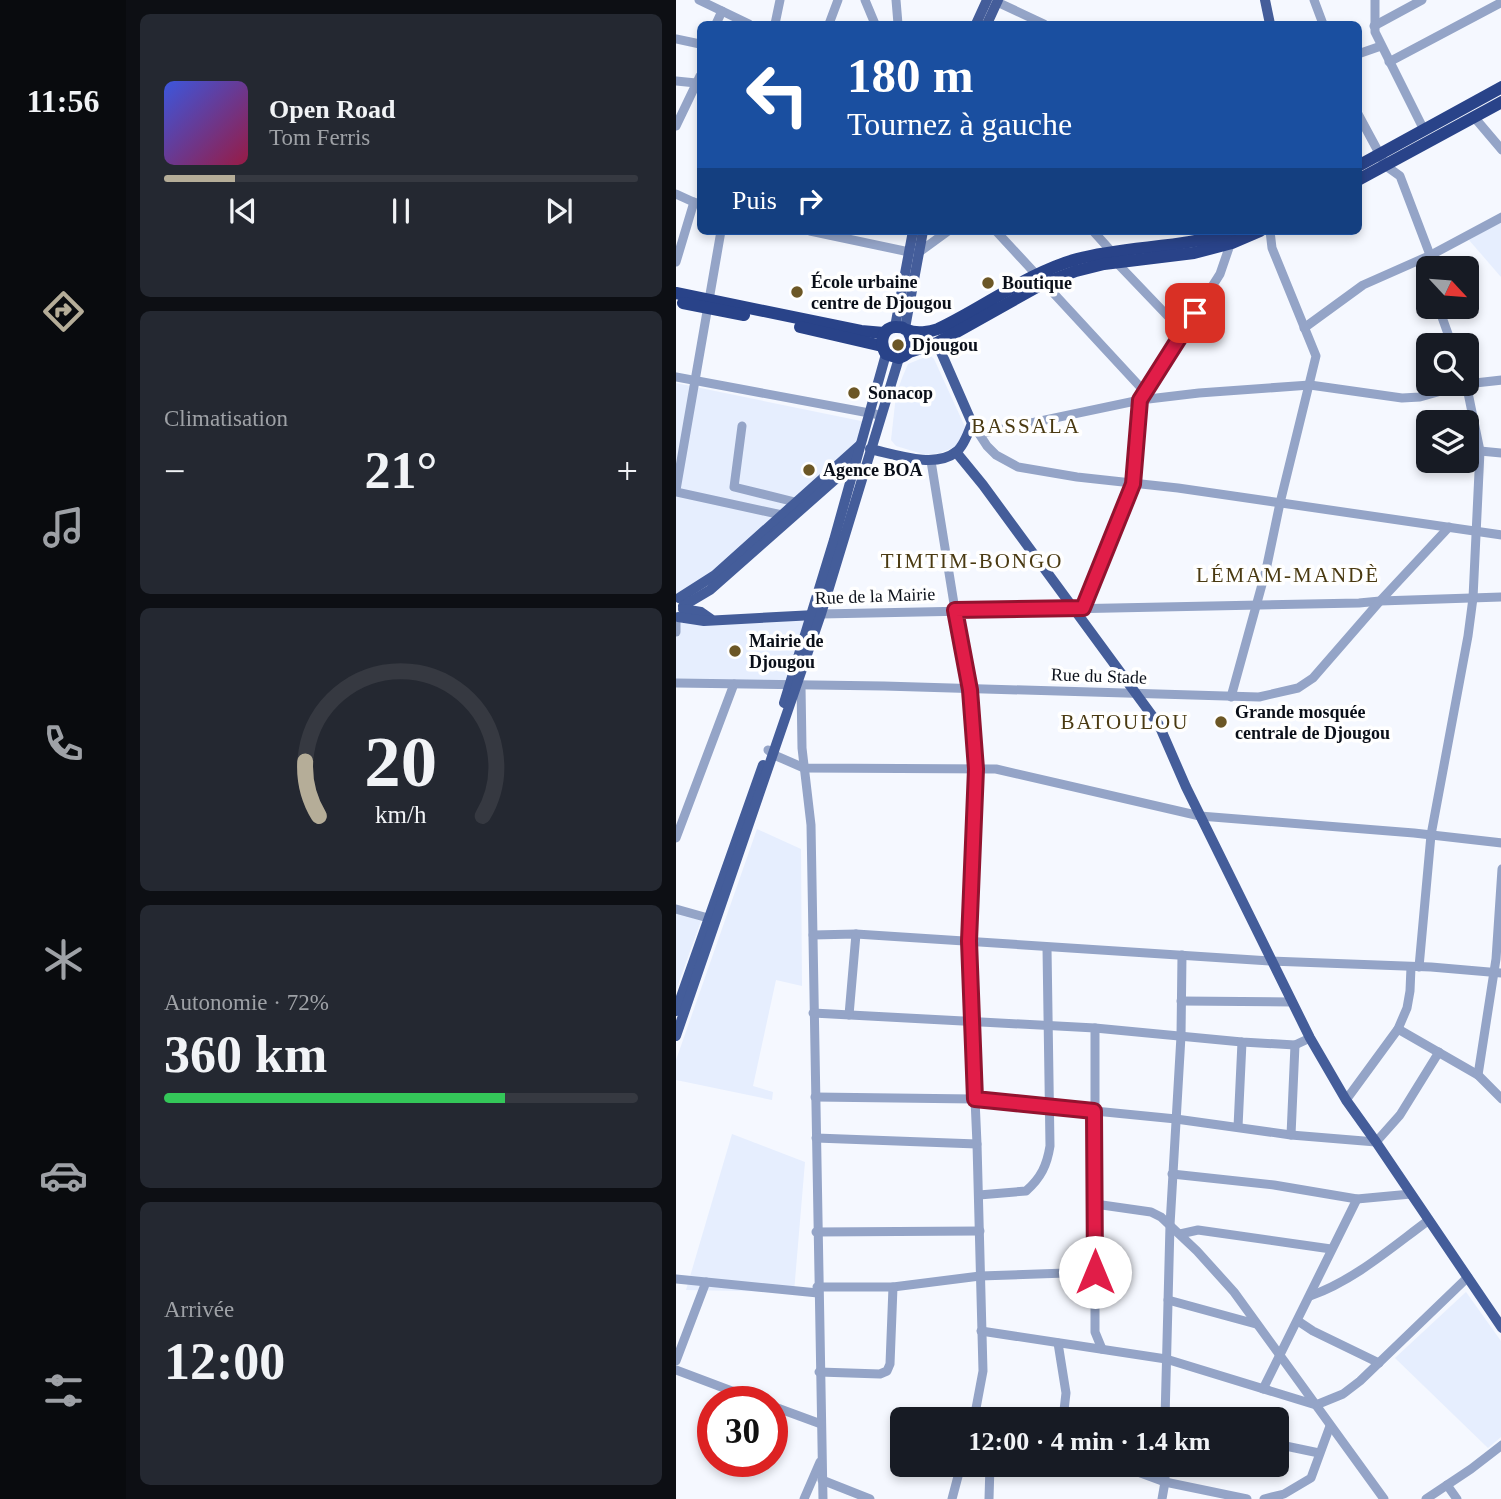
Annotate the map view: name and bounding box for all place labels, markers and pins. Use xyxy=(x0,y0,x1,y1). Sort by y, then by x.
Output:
place label: École urbaine centre de Djougou xyxy=(811,271,952,313)
place label: Boutique xyxy=(1002,273,1072,293)
marker: Boutique xyxy=(980,275,996,291)
pin xyxy=(1165,283,1225,343)
marker: École urbaine centre de Djougou xyxy=(789,284,805,300)
place label: Djougou xyxy=(912,335,978,355)
marker: Djougou xyxy=(890,337,906,353)
place label: Sonacop xyxy=(868,383,933,403)
marker: Sonacop xyxy=(846,385,862,401)
place label: Agence BOA xyxy=(823,460,922,480)
marker: Agence BOA xyxy=(801,462,817,478)
place label: Mairie de Djougou xyxy=(749,631,823,672)
marker: Mairie de Djougou xyxy=(727,643,743,659)
place label: Grande mosquée centrale de Djougou xyxy=(1235,702,1390,743)
marker: Grande mosquée centrale de Djougou xyxy=(1213,714,1229,730)

